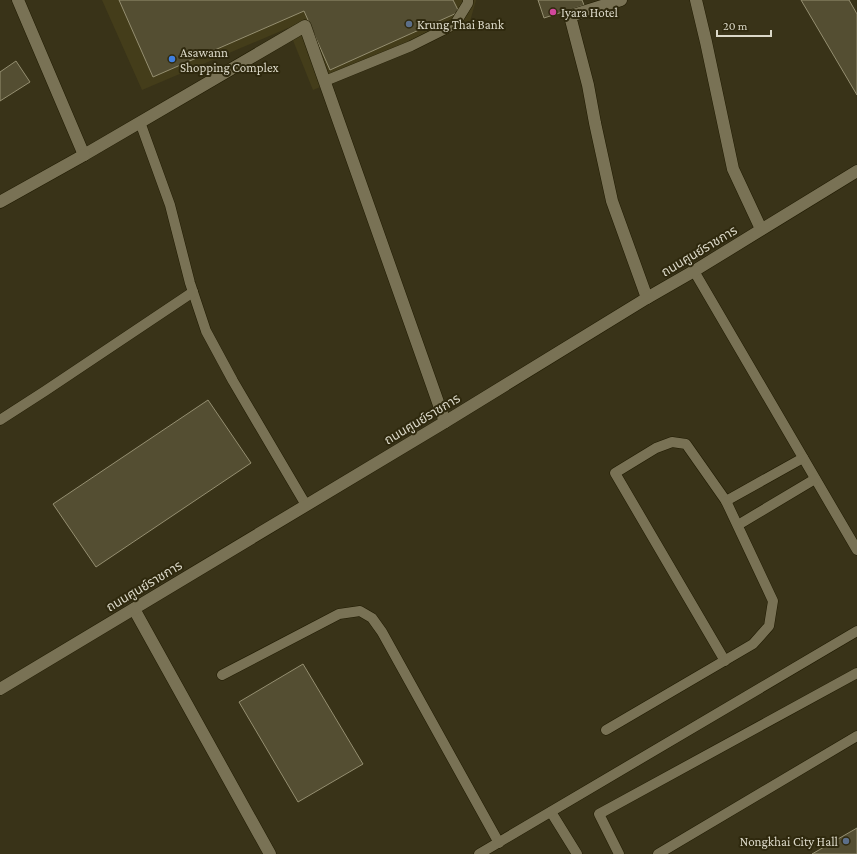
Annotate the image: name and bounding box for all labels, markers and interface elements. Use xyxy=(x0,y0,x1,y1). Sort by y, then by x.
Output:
place label: Iyara Hotel xyxy=(561,5,619,20)
marker: Iyara Hotel xyxy=(548,7,558,17)
scale bar xyxy=(717,12,771,38)
place label: Krung Thai Bank xyxy=(417,17,505,32)
marker: Krung Thai Bank xyxy=(404,19,414,29)
text: 20 m xyxy=(723,19,748,33)
place label: Asawann Shopping Complex xyxy=(180,45,279,75)
marker: Asawann Shopping Complex xyxy=(167,54,177,64)
street label: ถนนศูนย์ราชการ xyxy=(658,222,740,280)
street label: ถนนศูนย์ราชการ xyxy=(381,390,463,448)
street label: ถนนศูนย์ราชการ xyxy=(103,557,185,615)
place label: Nongkhai City Hall xyxy=(740,834,839,849)
marker: Nongkhai City Hall xyxy=(841,836,851,846)

